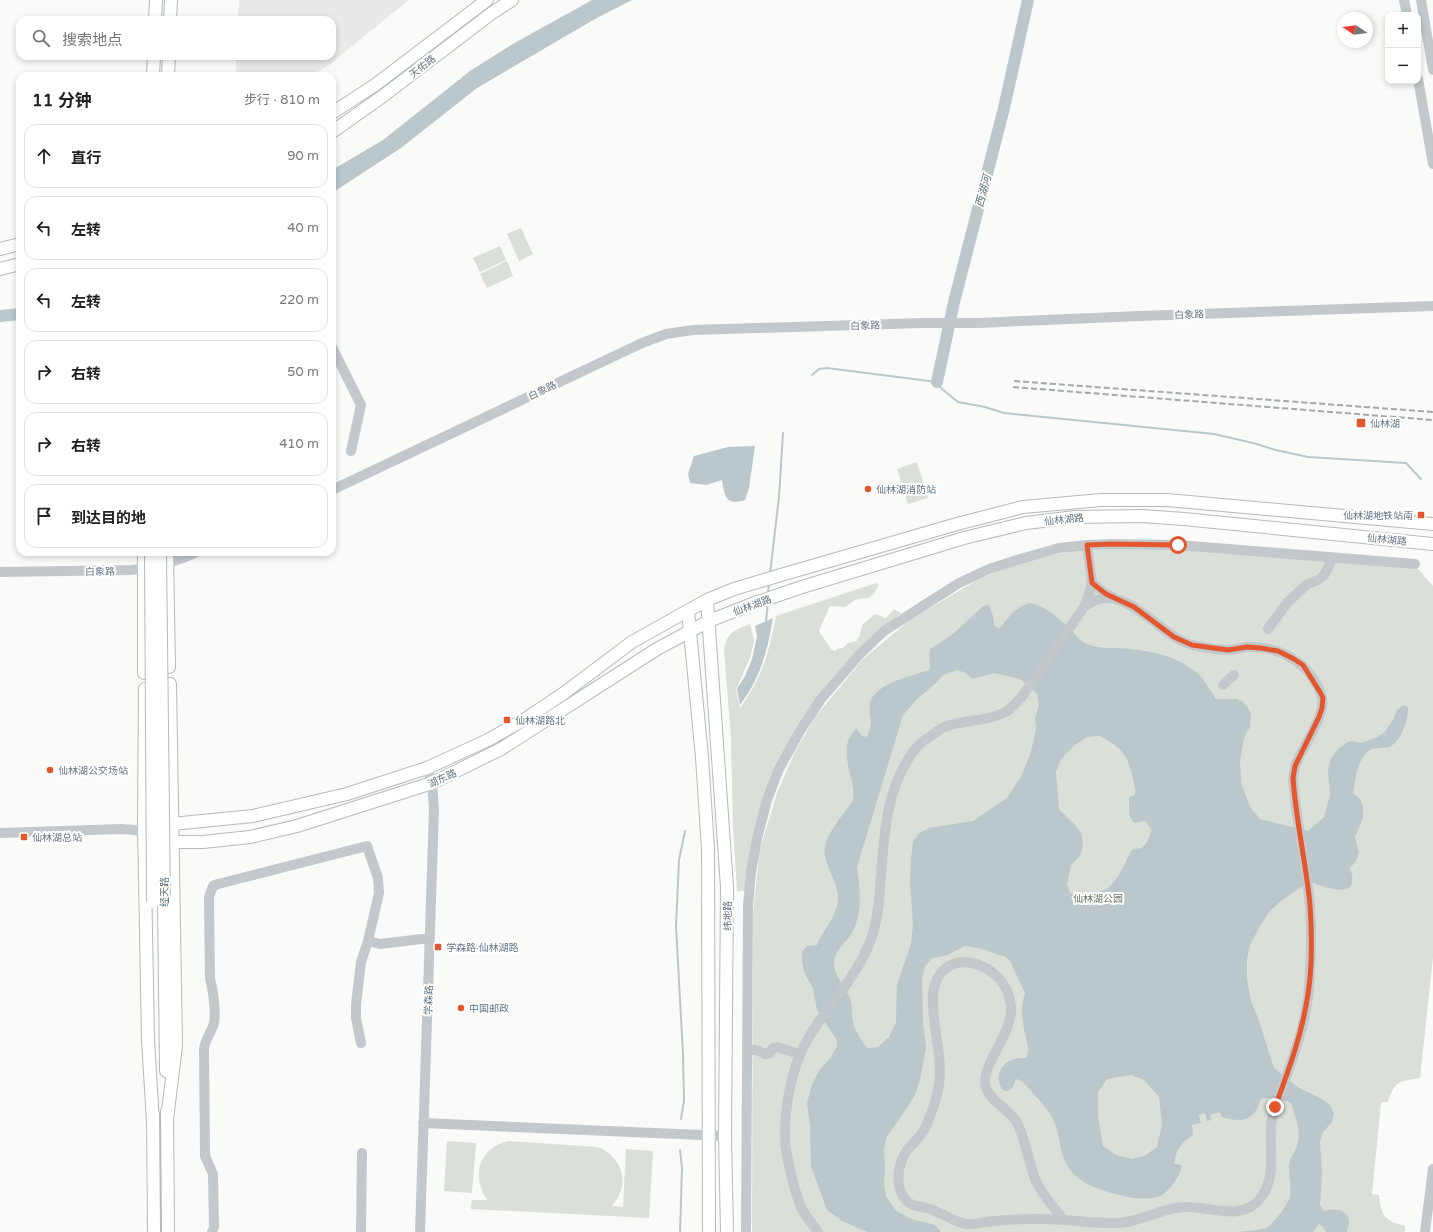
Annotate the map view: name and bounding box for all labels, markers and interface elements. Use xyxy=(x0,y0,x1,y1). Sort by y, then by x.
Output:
north arrow xyxy=(1337,12,1373,48)
map controls xyxy=(1385,12,1421,84)
button: + xyxy=(1385,12,1421,48)
search box xyxy=(16,16,336,60)
icon: search xyxy=(30,27,52,49)
text: 搜索地点 xyxy=(62,31,122,49)
button: − xyxy=(1385,48,1421,84)
street label: 天佑路 xyxy=(407,53,438,81)
text: 11 分钟 xyxy=(32,90,92,111)
text: 步行 · 810 m xyxy=(244,92,320,108)
icon: ahead xyxy=(33,145,55,167)
text: 90 m xyxy=(287,148,319,164)
text: 直行 xyxy=(71,149,101,167)
water label: 西湖河 xyxy=(973,172,995,209)
icon: left xyxy=(33,217,55,239)
text: 40 m xyxy=(287,220,319,236)
text: 左转 xyxy=(71,221,101,239)
icon: left xyxy=(33,289,55,311)
text: 220 m xyxy=(279,292,319,308)
text: 左转 xyxy=(71,293,101,311)
street label: 白象路 xyxy=(1174,308,1204,322)
street label: 白象路 xyxy=(850,319,880,333)
icon: right xyxy=(33,361,55,383)
text: 50 m xyxy=(287,364,319,380)
text: 右转 xyxy=(71,365,101,383)
street label: 白象路 xyxy=(526,379,559,403)
marker: 仙林湖 xyxy=(1355,417,1367,429)
place label: 仙林湖 xyxy=(1370,418,1400,430)
icon: right xyxy=(33,433,55,455)
text: 410 m xyxy=(279,436,319,452)
text: 右转 xyxy=(71,437,101,455)
marker: 仙林湖消防站 xyxy=(863,484,873,494)
place label: 仙林湖消防站 xyxy=(876,484,936,496)
icon: arrive xyxy=(33,505,55,527)
text: 到达目的地 xyxy=(71,509,146,527)
place label: 仙林湖地铁站南 xyxy=(1343,510,1413,522)
marker: 仙林湖地铁站南 xyxy=(1416,510,1426,520)
street label: 仙林湖路 xyxy=(1044,512,1085,528)
street label: 仙林湖路 xyxy=(1366,532,1407,548)
route start xyxy=(1169,536,1187,554)
street label: 白象路 xyxy=(85,566,115,578)
street label: 仙林湖路 xyxy=(731,593,773,618)
marker: 仙林湖路北 xyxy=(502,715,512,725)
place label: 仙林湖路北 xyxy=(515,715,565,727)
marker: 仙林湖公交场站 xyxy=(45,765,55,775)
place label: 仙林湖公交场站 xyxy=(58,765,128,777)
street label: 湖东路 xyxy=(426,767,459,790)
marker: 仙林湖总站 xyxy=(19,832,29,842)
place label: 仙林湖总站 xyxy=(32,832,82,844)
street label: 经天路 xyxy=(159,877,171,907)
park label: 仙林湖公园 xyxy=(1073,893,1123,905)
street label: 纬地路 xyxy=(722,901,734,931)
marker: 学森路·仙林湖路 xyxy=(433,942,443,952)
place label: 学森路·仙林湖路 xyxy=(446,942,519,954)
street label: 学森路 xyxy=(422,985,436,1015)
marker: 中国邮政 xyxy=(456,1003,466,1013)
place label: 中国邮政 xyxy=(469,1003,509,1015)
route end xyxy=(1266,1098,1284,1116)

